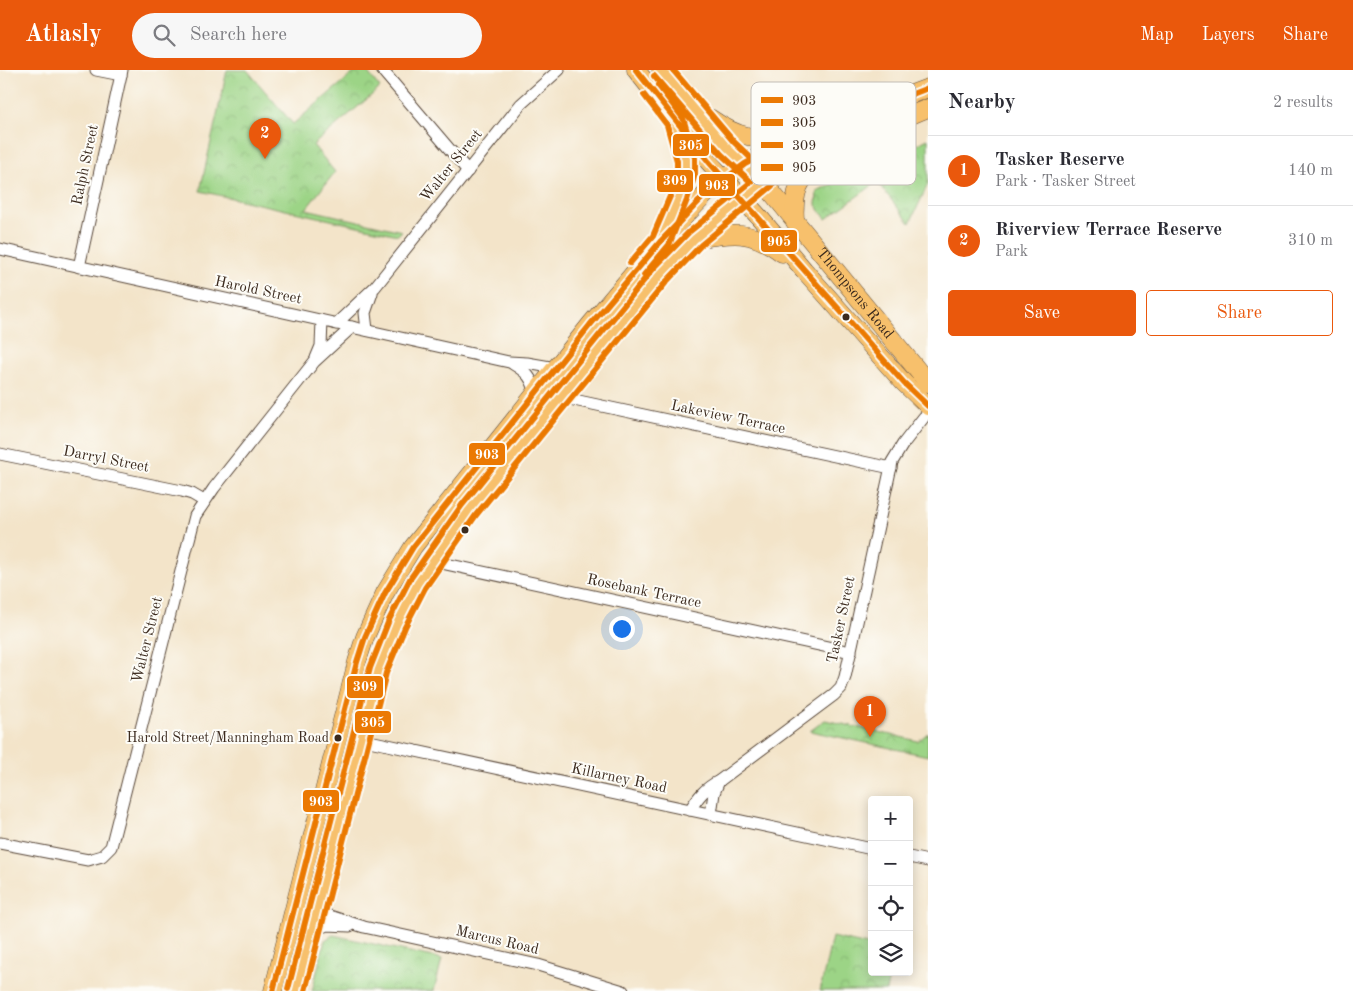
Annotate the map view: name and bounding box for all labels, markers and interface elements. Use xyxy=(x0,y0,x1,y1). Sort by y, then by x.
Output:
search box xyxy=(132,13,482,58)
icon: search xyxy=(150,21,178,49)
text: Atlasly xyxy=(25,23,102,47)
text: Search here xyxy=(190,26,287,45)
text: Map xyxy=(1140,26,1174,44)
text: Layers xyxy=(1202,26,1254,44)
text: Share xyxy=(1282,26,1328,44)
legend xyxy=(751,82,916,185)
text: Nearby xyxy=(948,92,1016,113)
text: 903 xyxy=(792,94,816,108)
text: 2 results xyxy=(1273,95,1333,111)
text: 305 xyxy=(792,116,816,130)
pin: 2 xyxy=(249,118,281,159)
street label: Ralph Street xyxy=(70,123,102,207)
street label: Walter Street xyxy=(418,127,486,205)
line badge: 305 xyxy=(672,133,710,157)
text: 305 xyxy=(679,139,703,153)
text: 309 xyxy=(792,139,816,153)
text: Tasker Reserve xyxy=(995,151,1125,170)
text: 905 xyxy=(792,161,816,175)
text: 1 xyxy=(959,163,969,179)
text: 140 m xyxy=(1288,163,1333,179)
line badge: 309 xyxy=(656,169,694,193)
line badge: 903 xyxy=(698,173,736,197)
text: 309 xyxy=(663,174,687,188)
text: Park · Tasker Street xyxy=(995,174,1136,190)
text: 903 xyxy=(705,179,729,193)
text: Riverview Terrace Reserve xyxy=(995,221,1222,240)
line badge: 905 xyxy=(760,229,798,253)
text: 2 xyxy=(959,233,969,249)
text: 310 m xyxy=(1288,233,1333,249)
text: 905 xyxy=(767,235,791,249)
text: Park xyxy=(995,244,1028,260)
street label: Thompsons Road xyxy=(813,245,896,342)
street label: Harold Street xyxy=(213,274,303,308)
button: Save xyxy=(948,290,1136,336)
button: Share xyxy=(1146,290,1333,336)
unlabelled marker xyxy=(841,312,851,322)
street label: Lakeview Terrace xyxy=(669,399,787,437)
line badge: 903 xyxy=(468,442,506,466)
street label: Darryl Street xyxy=(62,444,150,476)
text: 903 xyxy=(475,448,499,462)
unlabelled marker xyxy=(460,525,470,535)
street label: Rosebank Terrace xyxy=(585,573,703,611)
street label: Tasker Street xyxy=(825,575,859,665)
street label: Walter Street xyxy=(130,595,166,685)
your location xyxy=(609,616,635,642)
line badge: 309 xyxy=(346,675,384,699)
text: 309 xyxy=(353,680,377,694)
pin: 1 xyxy=(854,696,886,737)
line badge: 305 xyxy=(354,710,392,734)
text: 305 xyxy=(361,716,385,730)
place label: Harold Street/Manningham Road xyxy=(127,731,329,745)
marker: Harold Street/Manningham Road xyxy=(333,733,343,743)
street label: Killarney Road xyxy=(570,762,668,797)
line badge: 903 xyxy=(302,789,340,813)
text: 903 xyxy=(309,795,333,809)
map controls xyxy=(868,796,913,976)
button: + xyxy=(868,796,913,841)
button: − xyxy=(868,841,913,886)
button: locate xyxy=(868,886,913,931)
street label: Marcus Road xyxy=(454,924,540,958)
button: layers xyxy=(868,931,913,976)

